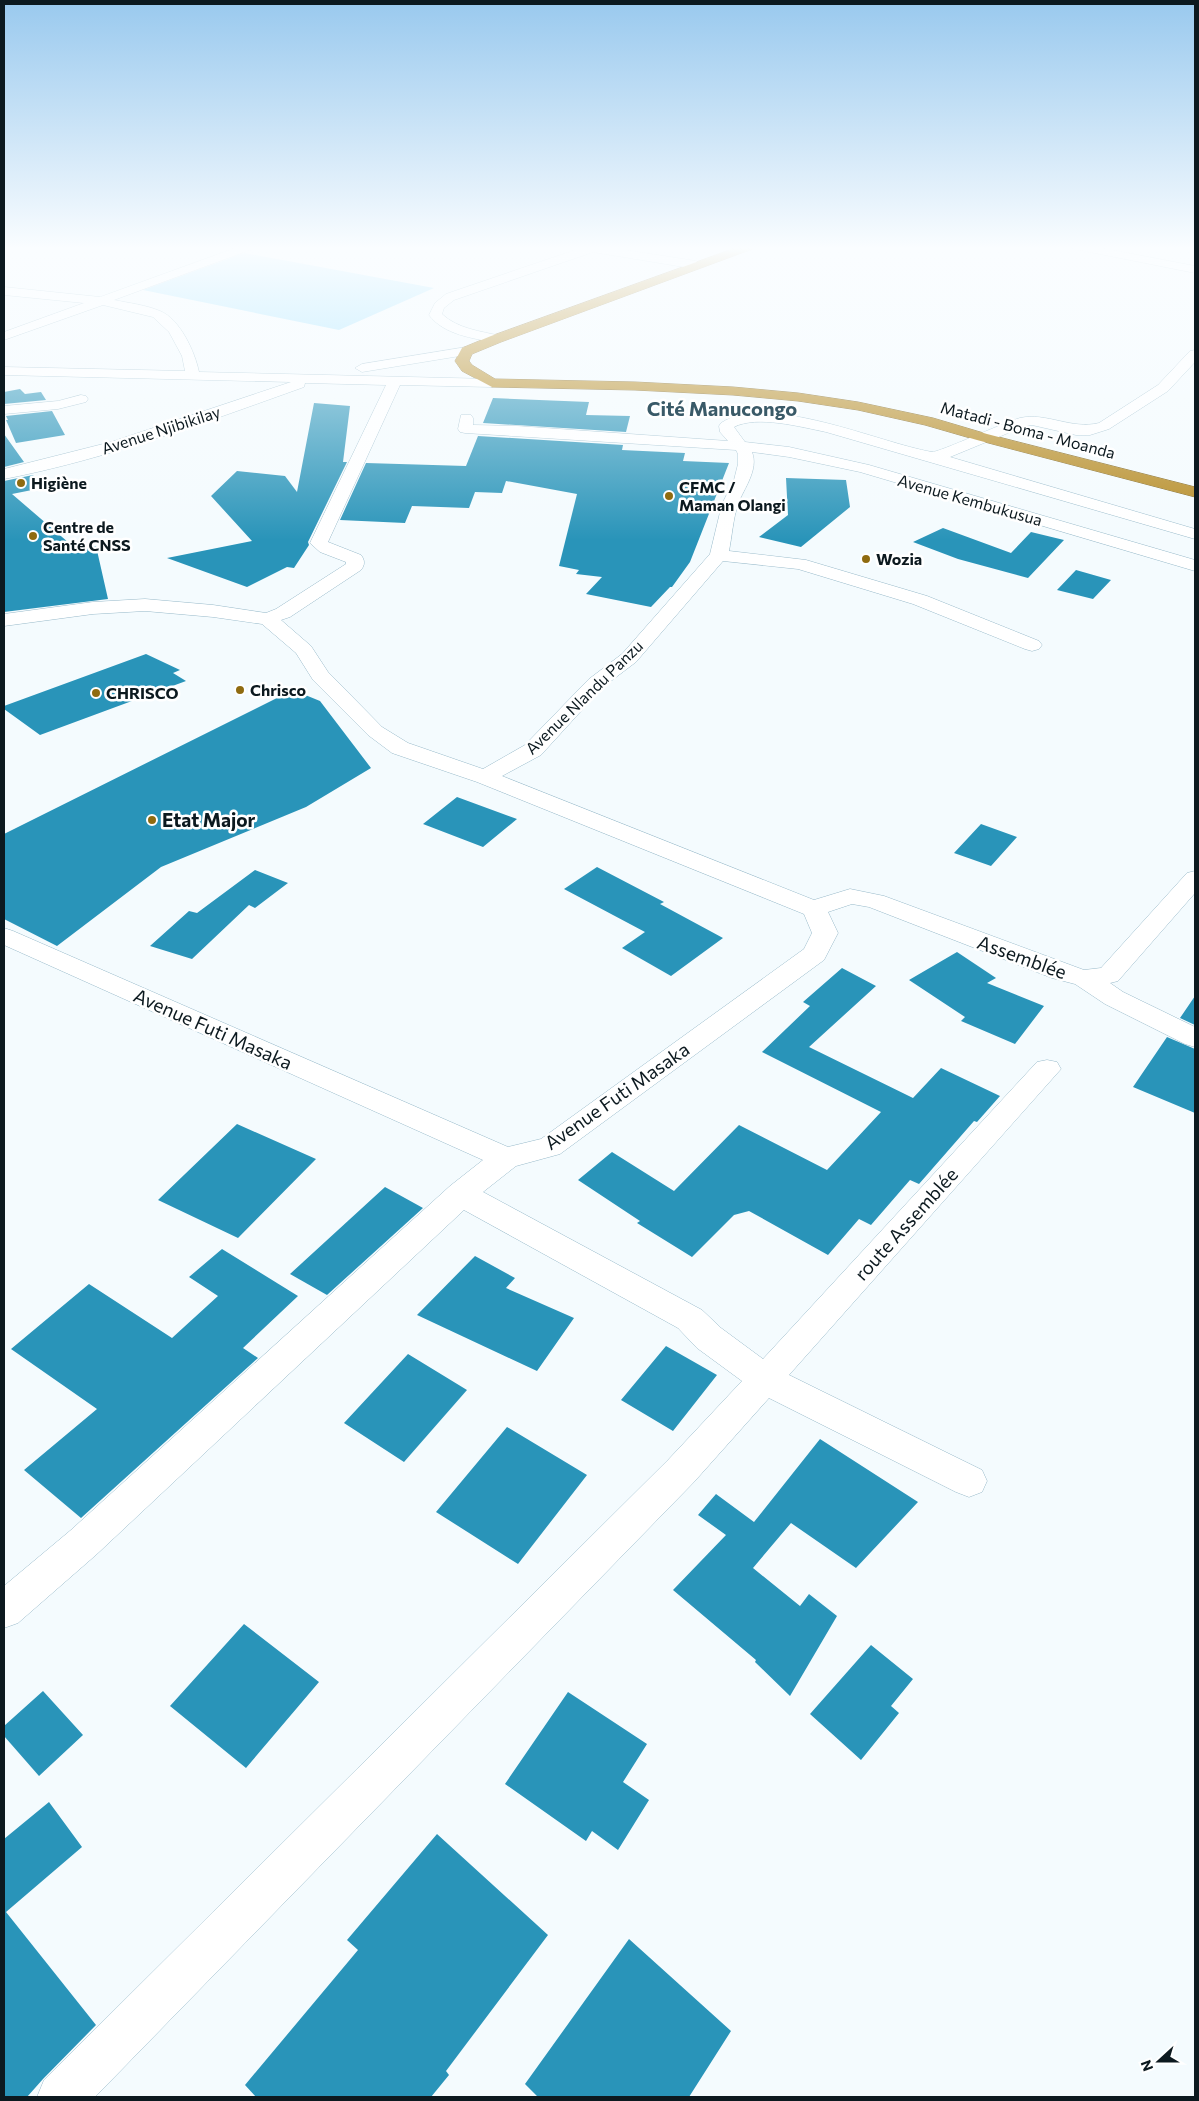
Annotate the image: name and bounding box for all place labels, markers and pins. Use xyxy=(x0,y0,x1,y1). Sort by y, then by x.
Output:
place label: Higiène xyxy=(31,473,87,492)
marker: Higiène xyxy=(15,477,27,489)
place label: CFMC / Maman Olangi xyxy=(679,477,786,514)
marker: CFMC / Maman Olangi xyxy=(663,490,675,502)
place label: Centre de Santé CNSS xyxy=(43,517,131,554)
marker: Centre de Santé CNSS xyxy=(27,530,39,542)
place label: Wozia xyxy=(876,549,922,568)
marker: Wozia xyxy=(860,553,872,565)
place label: Chrisco xyxy=(250,680,306,699)
place label: CHRISCO xyxy=(106,683,179,702)
marker: Chrisco xyxy=(234,684,246,696)
marker: CHRISCO xyxy=(90,687,102,699)
place label: Etat Major xyxy=(162,808,256,831)
marker: Etat Major xyxy=(146,814,158,826)

